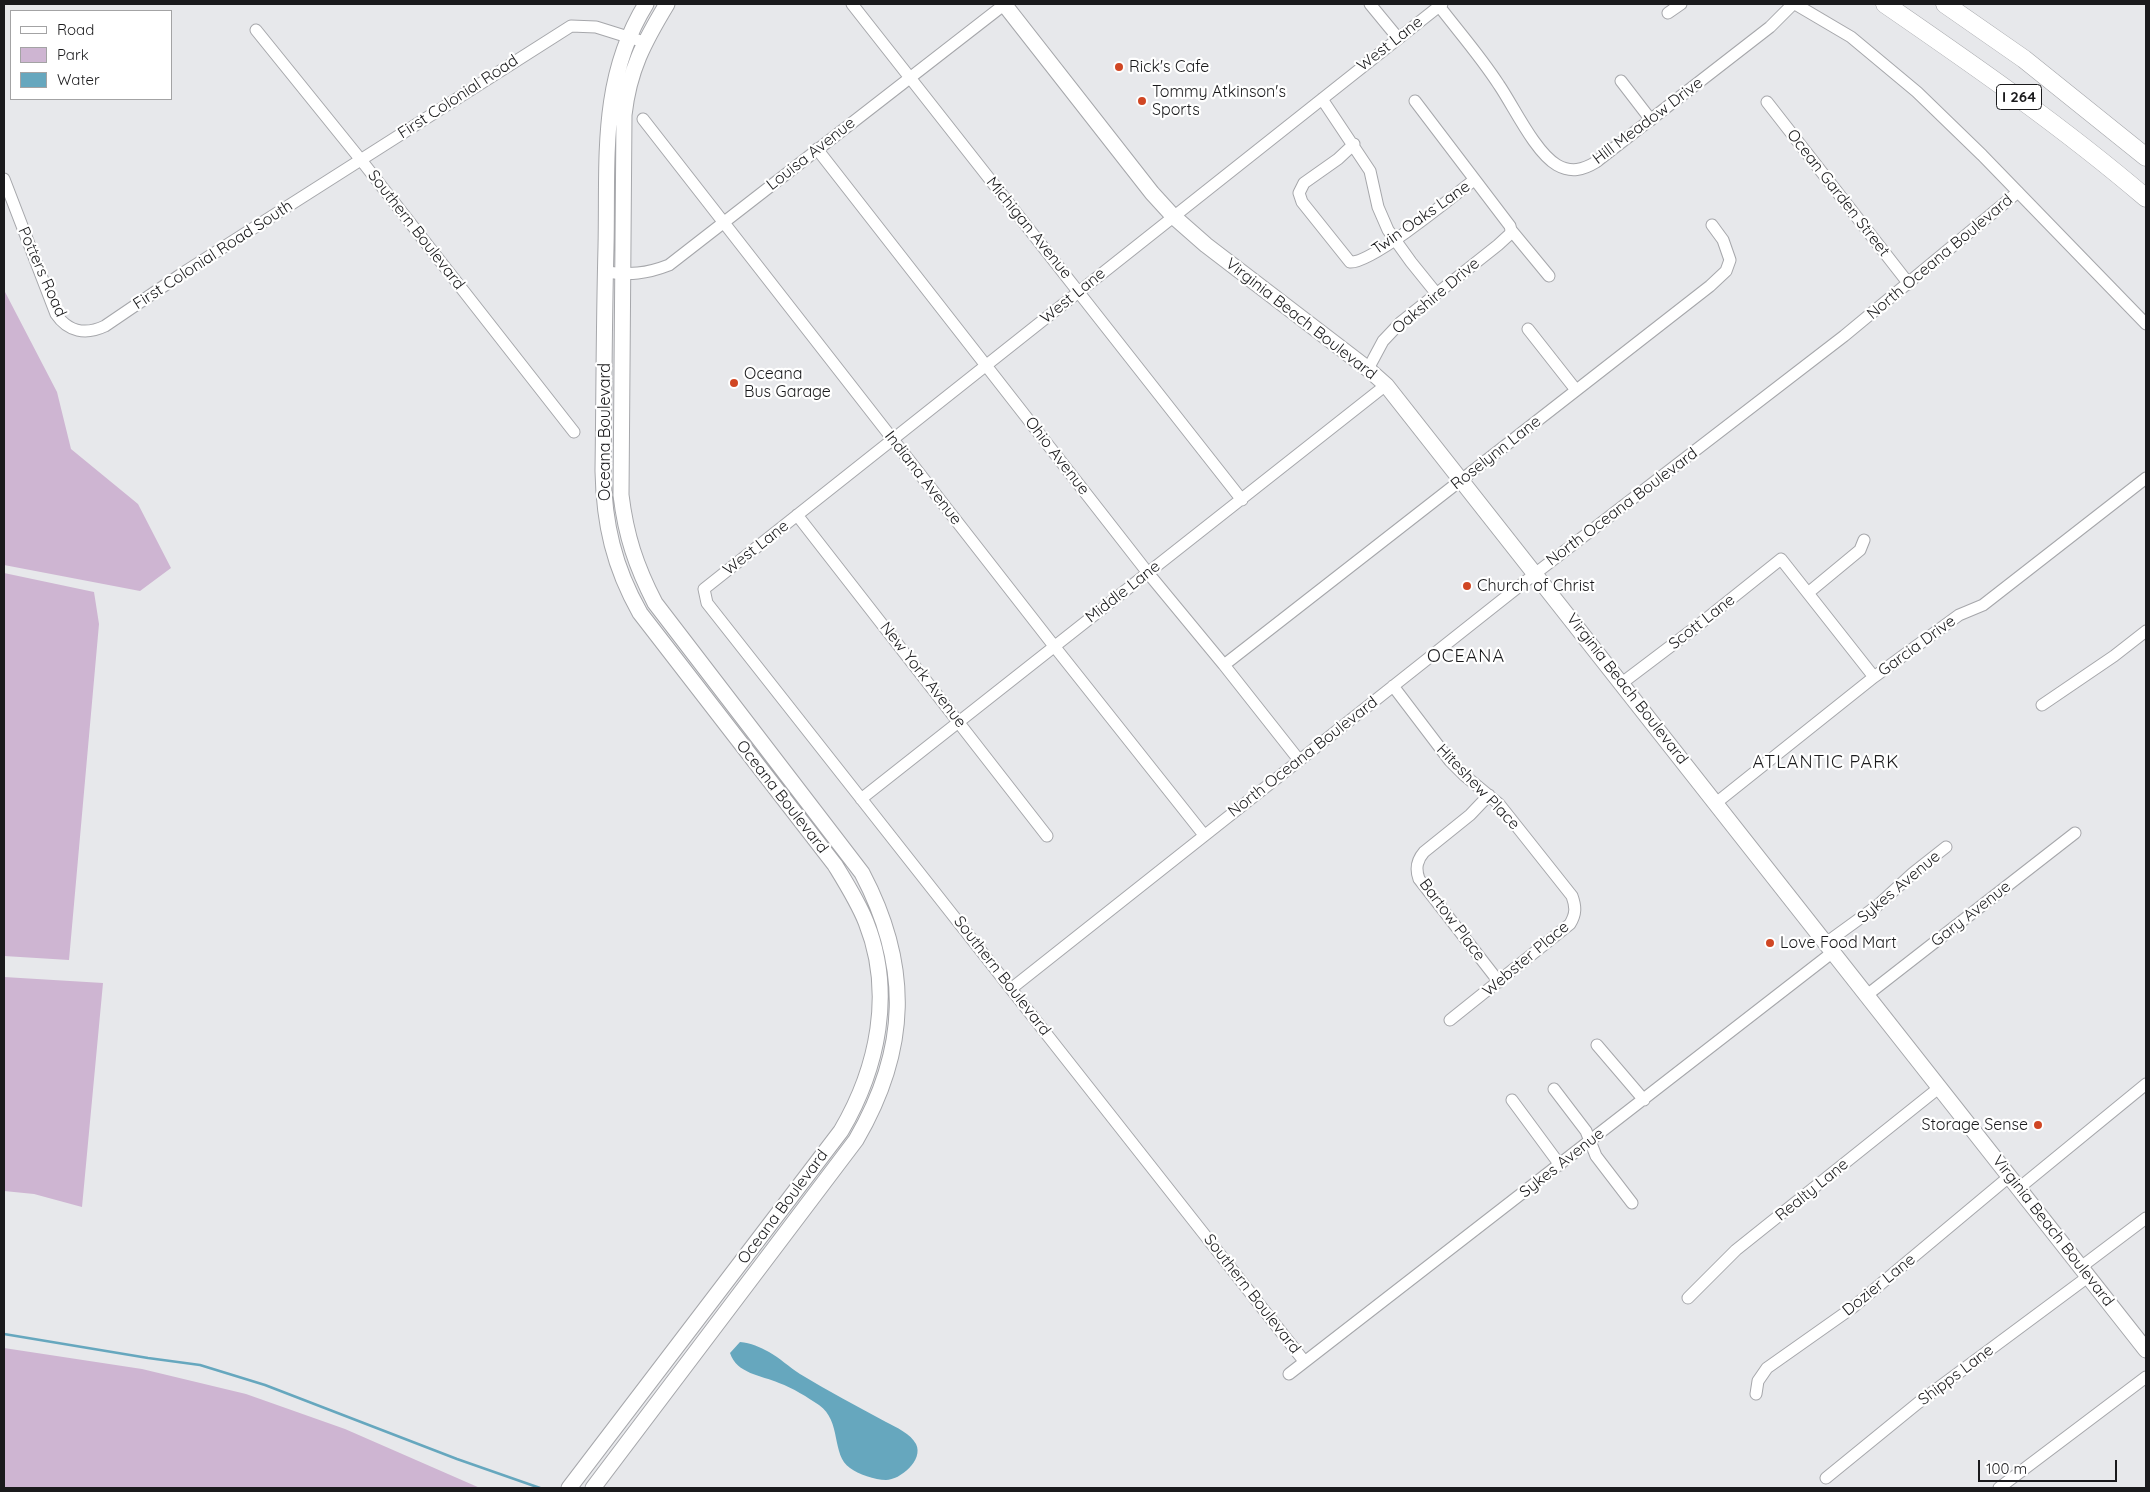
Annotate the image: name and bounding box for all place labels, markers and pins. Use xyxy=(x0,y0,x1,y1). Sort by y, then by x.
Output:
place label: Rick's Cafe xyxy=(1129,57,1209,77)
marker: Rick's Cafe xyxy=(1113,61,1125,73)
place label: Tommy Atkinson's Sports xyxy=(1152,82,1286,120)
marker: Tommy Atkinson's Sports xyxy=(1136,95,1148,107)
place label: Oceana Bus Garage xyxy=(744,364,831,402)
marker: Oceana Bus Garage xyxy=(728,377,740,389)
place label: Church of Christ xyxy=(1477,576,1595,596)
marker: Church of Christ xyxy=(1461,580,1473,592)
place label: Love Food Mart xyxy=(1780,933,1897,953)
marker: Love Food Mart xyxy=(1764,937,1776,949)
place label: Storage Sense xyxy=(1921,1115,2028,1135)
marker: Storage Sense xyxy=(2032,1119,2044,1131)

